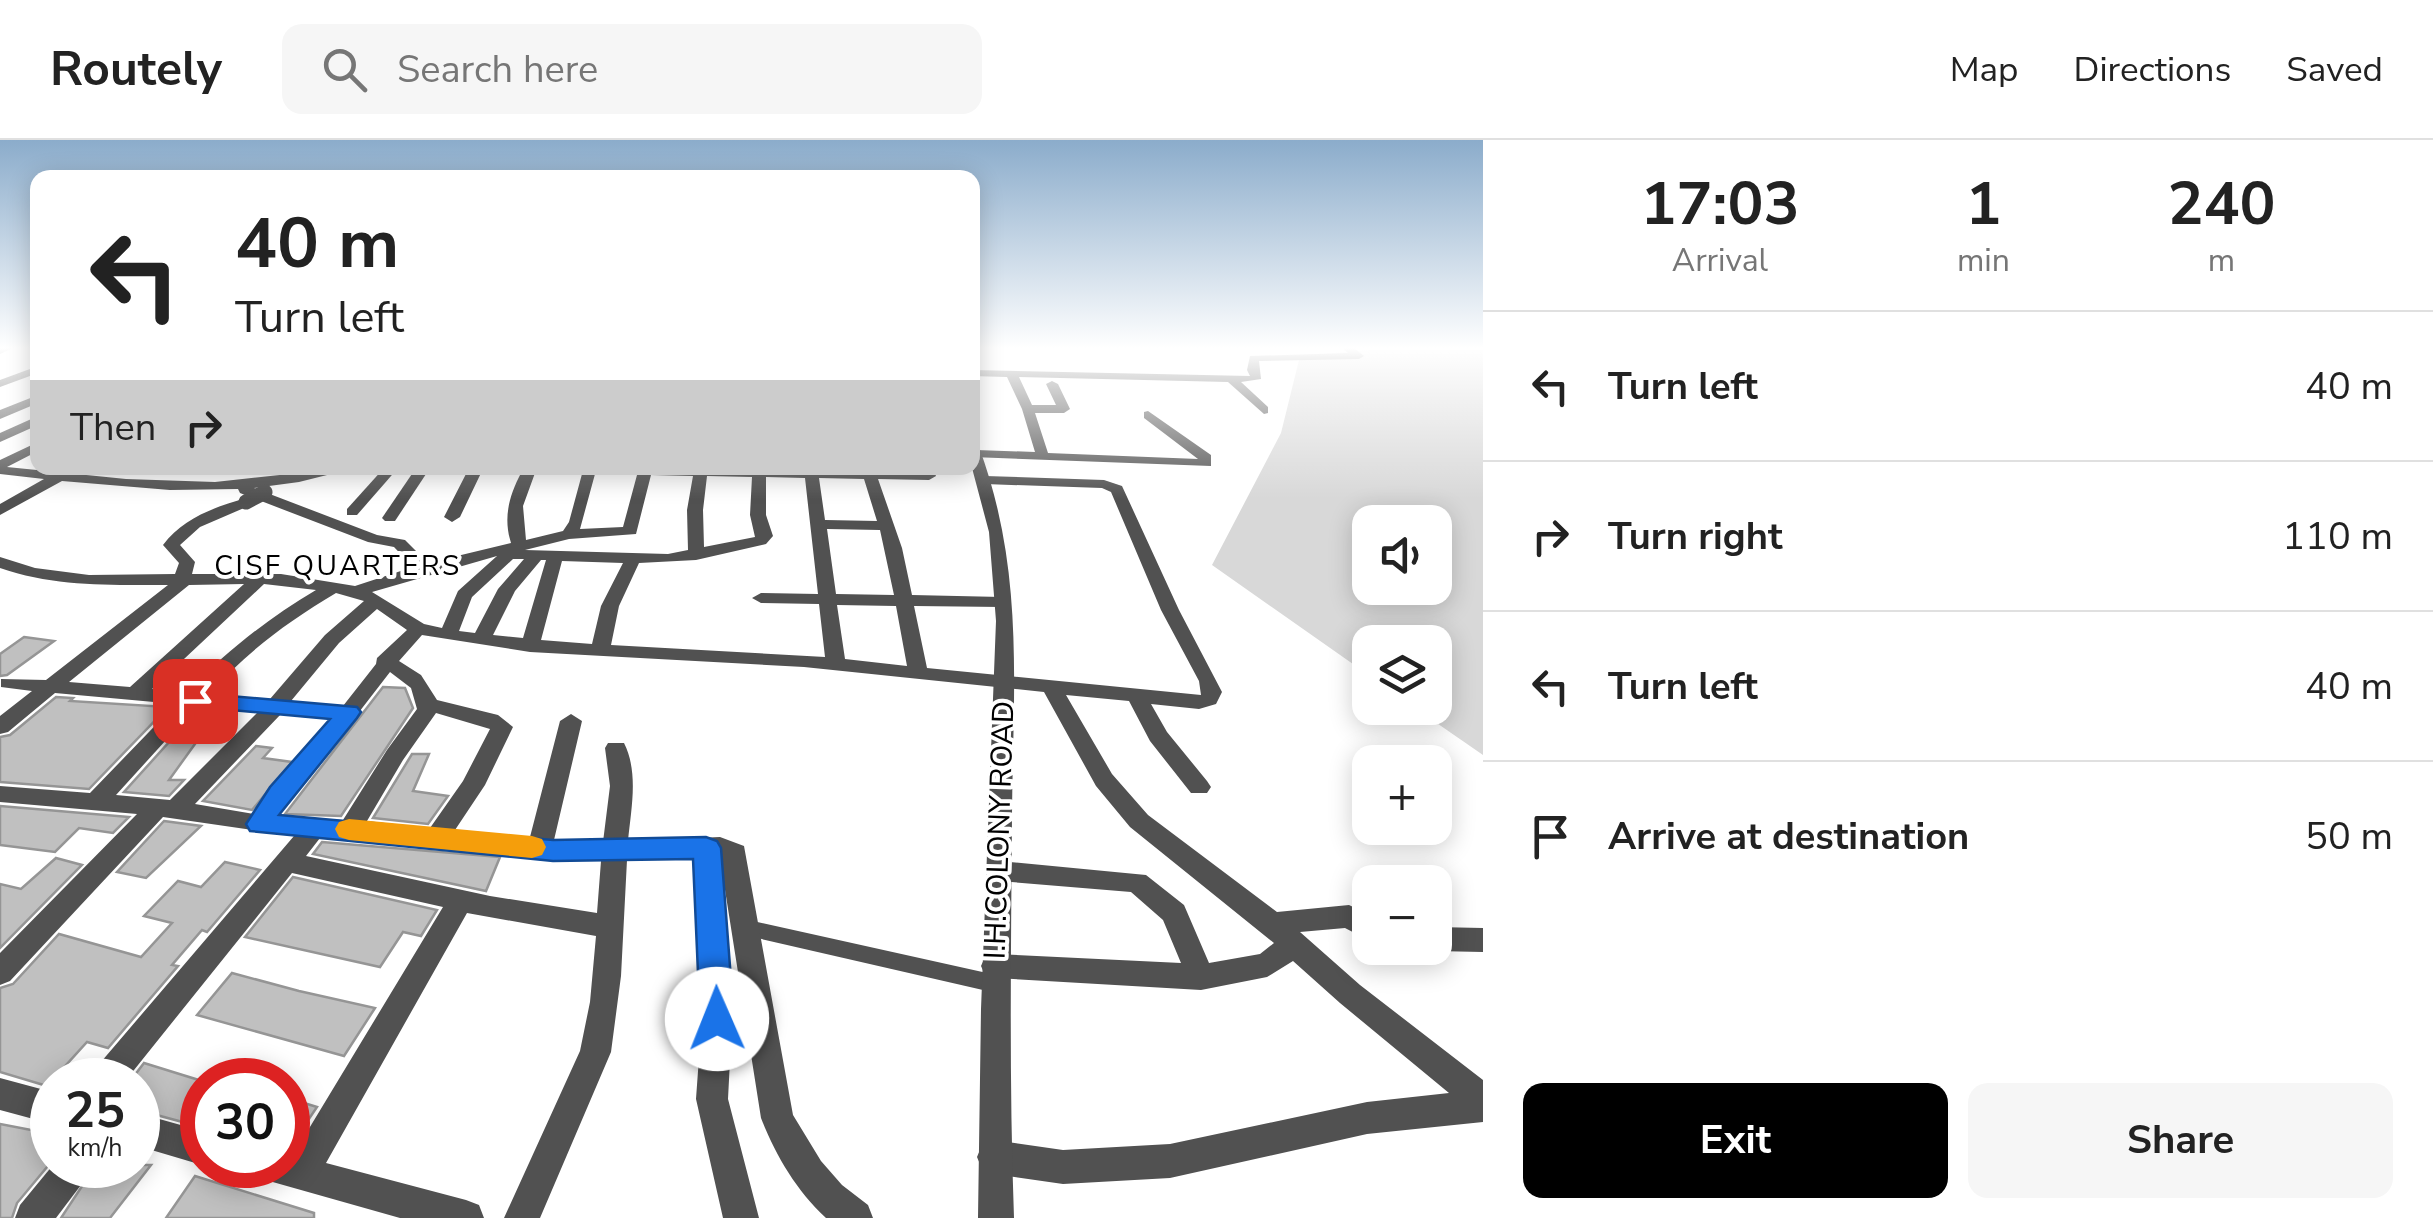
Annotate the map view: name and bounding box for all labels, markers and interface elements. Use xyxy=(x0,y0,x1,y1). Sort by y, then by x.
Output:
search box xyxy=(282,24,982,114)
text: Routely xyxy=(50,36,222,102)
icon: search xyxy=(317,42,372,97)
text: Search here xyxy=(397,44,598,95)
text: Map xyxy=(1950,46,2019,93)
text: Directions xyxy=(2074,46,2231,93)
text: Saved xyxy=(2286,46,2383,93)
text: 17:03 xyxy=(1641,163,1799,245)
text: 1 xyxy=(1965,163,2001,245)
text: 240 xyxy=(2167,163,2275,245)
text: 40 m xyxy=(235,196,399,292)
icon: left xyxy=(70,210,200,340)
text: Arrival xyxy=(1672,239,1768,282)
text: min xyxy=(1957,239,2010,282)
text: m xyxy=(2208,239,2235,282)
text: Turn left xyxy=(235,287,404,348)
icon: left xyxy=(1523,359,1578,414)
text: Turn left xyxy=(1608,361,1758,412)
text: 40 m xyxy=(2305,361,2393,412)
icon: right xyxy=(176,400,231,455)
text: Then xyxy=(70,402,156,453)
map controls xyxy=(1352,505,1452,965)
button: sound xyxy=(1352,505,1452,605)
icon: right xyxy=(1523,509,1578,564)
text: Turn right xyxy=(1608,511,1783,562)
text: 110 m xyxy=(2282,511,2393,562)
district label: CISF QUARTERS xyxy=(214,547,462,585)
button: layers xyxy=(1352,625,1452,725)
pin xyxy=(153,659,238,744)
icon: left xyxy=(1523,659,1578,714)
text: Turn left xyxy=(1608,661,1758,712)
text: 40 m xyxy=(2305,661,2393,712)
icon: arrive xyxy=(168,674,223,729)
street label: I.H.COLONY ROAD xyxy=(975,700,1024,960)
button: + xyxy=(1352,745,1452,845)
icon: arrive xyxy=(1523,809,1578,864)
text: Arrive at destination xyxy=(1608,811,1969,862)
text: 50 m xyxy=(2305,811,2393,862)
button: − xyxy=(1352,865,1452,965)
position arrow xyxy=(665,967,769,1071)
speed limit sign: 30 xyxy=(180,1058,310,1188)
text: 25 xyxy=(65,1076,125,1145)
button: Exit xyxy=(1523,1083,1948,1198)
button: Share xyxy=(1968,1083,2393,1198)
text: km/h xyxy=(67,1131,123,1165)

